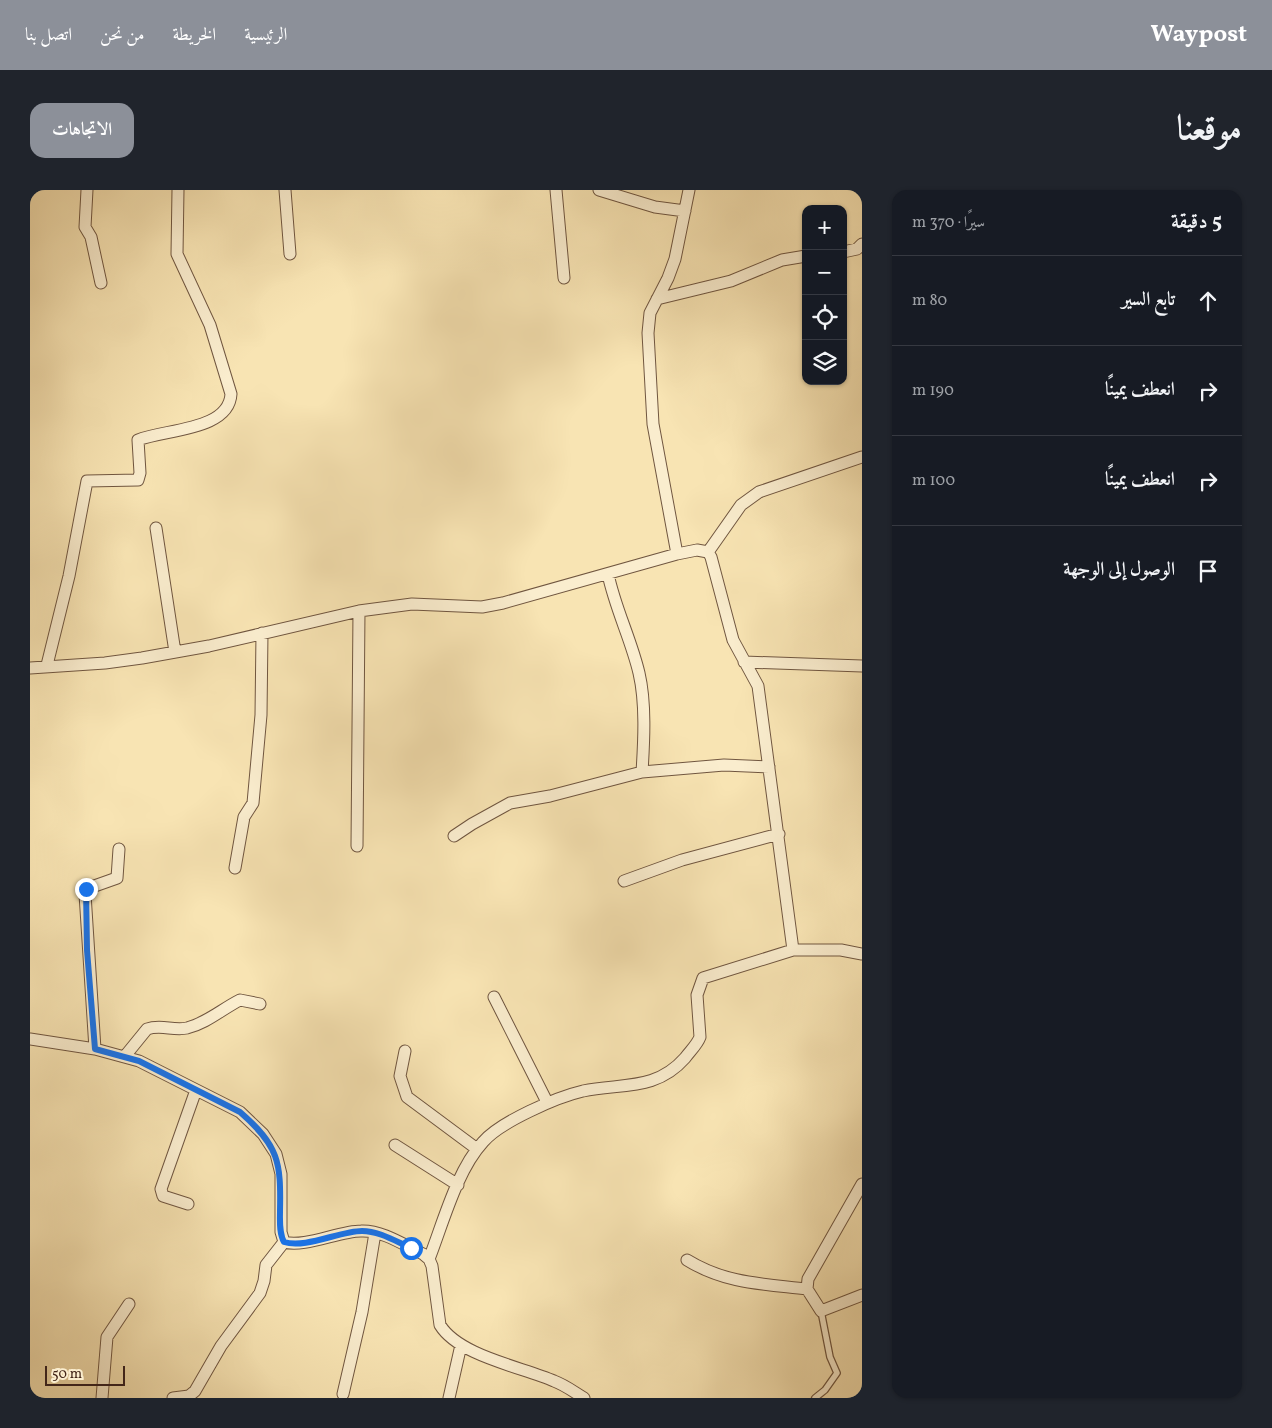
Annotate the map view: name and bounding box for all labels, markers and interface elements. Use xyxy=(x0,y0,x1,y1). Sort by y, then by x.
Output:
text: Waypost xyxy=(1150,18,1247,52)
text: اتصل بنا xyxy=(25,23,72,48)
text: من نحن xyxy=(100,23,144,48)
text: الخريطة xyxy=(172,23,216,48)
text: الرئيسية xyxy=(244,23,287,48)
button: الاتجاهات xyxy=(30,103,134,158)
text: موقعنا xyxy=(1177,106,1242,154)
map controls xyxy=(802,205,847,385)
button: + xyxy=(802,205,847,250)
text: 5 دقيقة xyxy=(1171,208,1222,237)
text: سيرًا · 370 m xyxy=(912,212,985,234)
button: − xyxy=(802,250,847,295)
text: تابع السير xyxy=(1122,287,1175,313)
icon: ahead xyxy=(1194,287,1222,315)
text: 80 m xyxy=(912,290,947,312)
button: locate xyxy=(802,295,847,340)
button: layers xyxy=(802,340,847,385)
text: انعطف يمينًا xyxy=(1105,377,1175,403)
icon: right xyxy=(1194,377,1222,405)
text: 190 m xyxy=(912,380,954,402)
text: انعطف يمينًا xyxy=(1105,467,1175,493)
icon: right xyxy=(1194,467,1222,495)
text: 100 m xyxy=(912,470,955,492)
text: الوصول إلى الوجهة xyxy=(1063,557,1175,583)
icon: arrive xyxy=(1194,557,1222,585)
route end xyxy=(75,878,98,901)
route start xyxy=(400,1237,423,1260)
scale bar xyxy=(45,1363,125,1386)
text: 50 m xyxy=(52,1365,82,1384)

